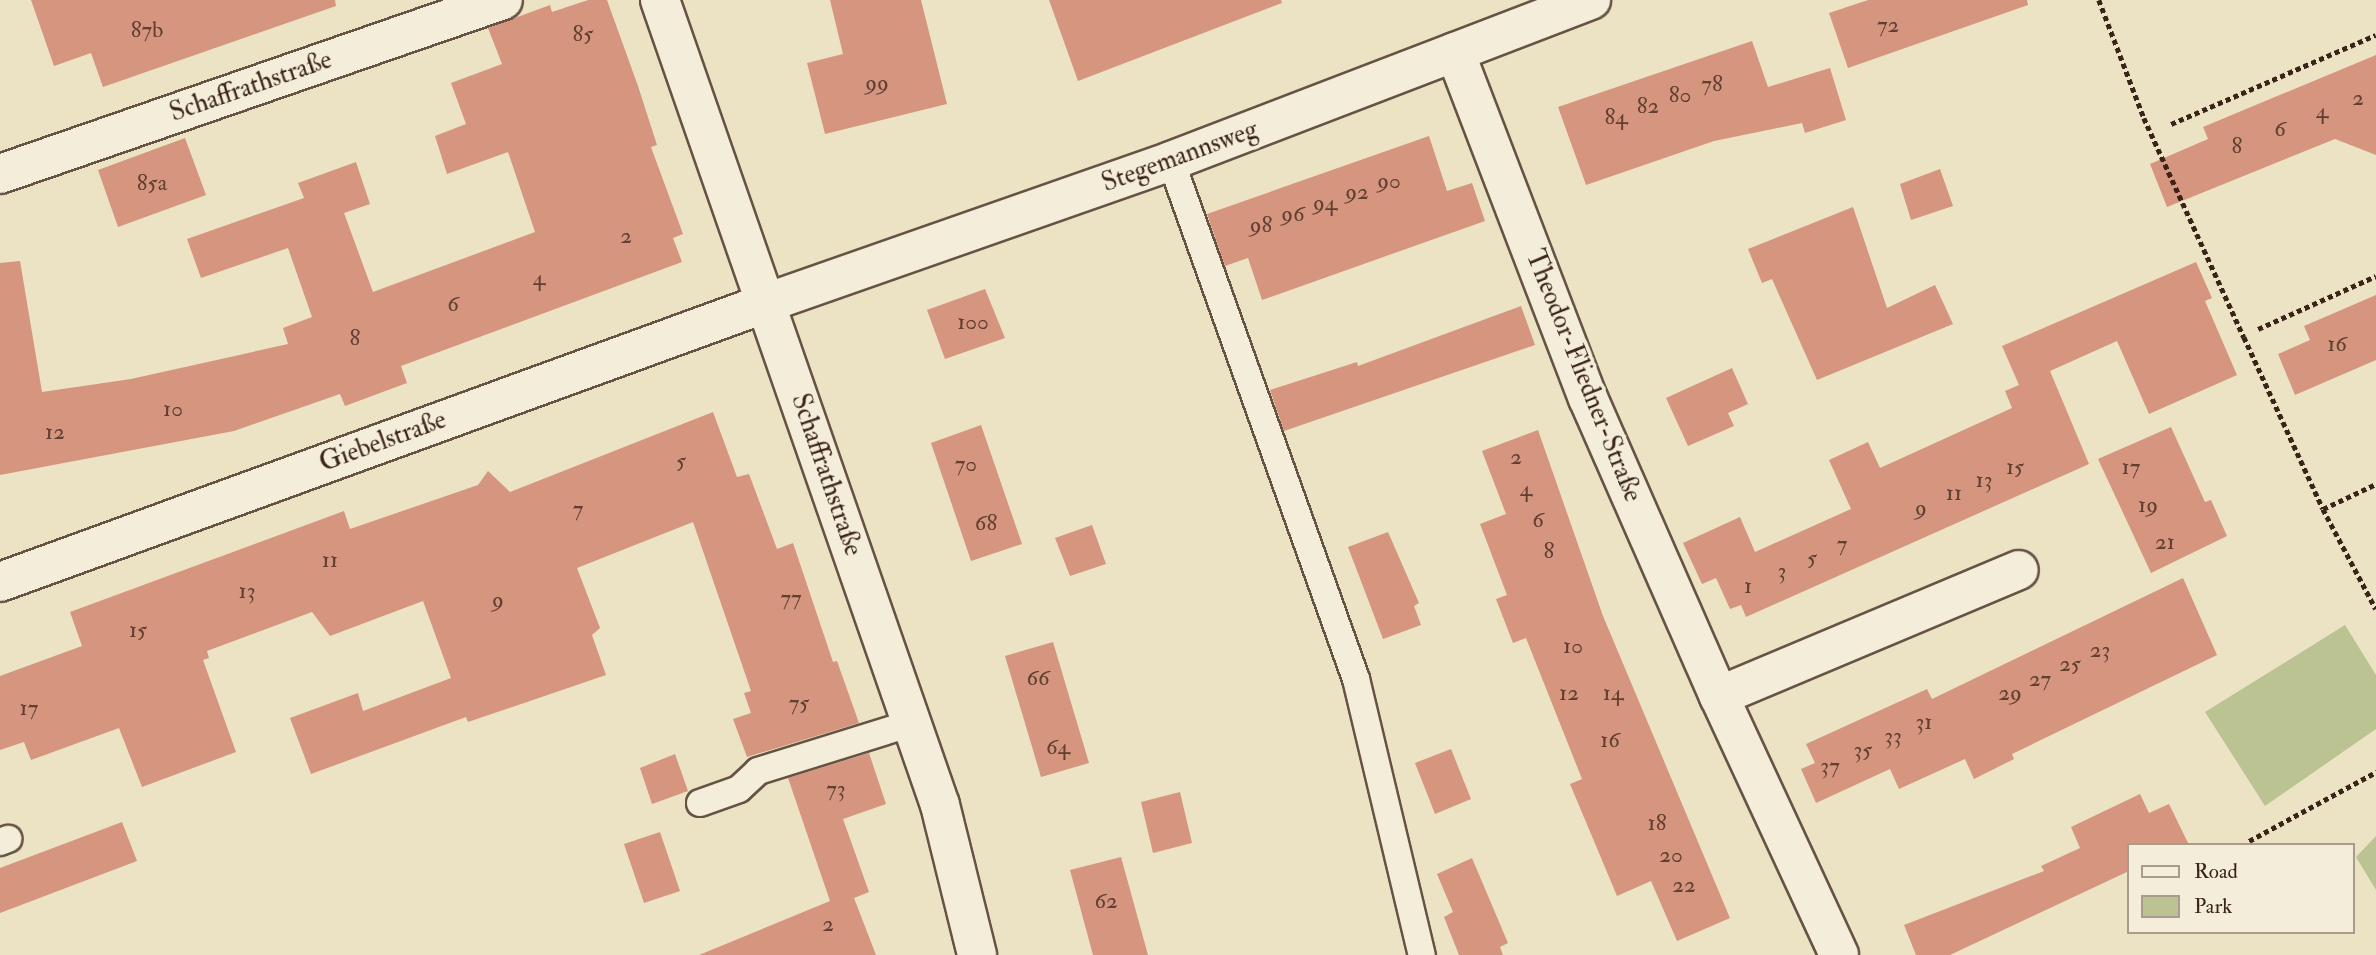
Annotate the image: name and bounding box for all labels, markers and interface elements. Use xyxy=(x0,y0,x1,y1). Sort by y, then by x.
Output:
house number: 72 xyxy=(1877,11,1899,39)
house number: 87b xyxy=(131,16,163,44)
house number: 85 xyxy=(573,20,593,48)
street label: Schaffrathstraße xyxy=(166,45,336,129)
house number: 99 xyxy=(865,69,889,97)
house number: 78 xyxy=(1701,70,1723,98)
house number: 80 xyxy=(1669,81,1691,109)
house number: 2 xyxy=(2352,84,2364,112)
house number: 82 xyxy=(1637,92,1659,120)
house number: 4 xyxy=(2316,97,2328,125)
house number: 84 xyxy=(1604,103,1628,131)
street label: Stegemannsweg xyxy=(1098,114,1262,200)
house number: 6 xyxy=(2274,115,2286,143)
house number: 8 xyxy=(2232,132,2242,160)
house number: 90 xyxy=(1377,167,1401,195)
house number: 85a xyxy=(137,169,167,197)
house number: 92 xyxy=(1345,178,1369,206)
house number: 94 xyxy=(1313,189,1337,217)
house number: 96 xyxy=(1281,200,1305,228)
house number: 98 xyxy=(1250,211,1272,239)
house number: 2 xyxy=(620,222,632,250)
street label: Theodor-Fliedner-Straße xyxy=(1518,246,1648,506)
house number: 4 xyxy=(533,264,545,292)
house number: 6 xyxy=(447,290,459,318)
house number: 100 xyxy=(957,308,989,336)
house number: 8 xyxy=(350,324,360,352)
house number: 16 xyxy=(2327,330,2347,358)
street label: Schaffrathstraße xyxy=(784,390,868,560)
house number: 10 xyxy=(163,395,183,423)
street label: Giebelstraße xyxy=(315,405,451,479)
house number: 12 xyxy=(45,418,65,446)
house number: 2 xyxy=(1510,443,1522,471)
house number: 5 xyxy=(676,447,686,475)
house number: 70 xyxy=(955,450,977,478)
house number: 15 xyxy=(2006,453,2024,481)
house number: 17 xyxy=(2122,453,2140,481)
house number: 13 xyxy=(1975,466,1993,494)
house number: 4 xyxy=(1520,475,1532,503)
house number: 11 xyxy=(1946,479,1962,507)
house number: 19 xyxy=(2138,491,2158,519)
house number: 9 xyxy=(1915,494,1927,522)
house number: 7 xyxy=(573,495,583,523)
house number: 6 xyxy=(1532,506,1544,534)
house number: 68 xyxy=(975,509,997,537)
house number: 21 xyxy=(2155,528,2175,556)
house number: 7 xyxy=(1837,530,1847,558)
house number: 8 xyxy=(1544,537,1554,565)
house number: 5 xyxy=(1807,544,1817,572)
house number: 11 xyxy=(322,546,338,574)
house number: 3 xyxy=(1778,557,1786,585)
house number: 1 xyxy=(1744,572,1752,600)
house number: 13 xyxy=(238,577,256,605)
house number: 77 xyxy=(780,584,802,612)
house number: 9 xyxy=(492,586,504,614)
house number: 15 xyxy=(129,616,147,644)
house number: 10 xyxy=(1563,632,1583,660)
house number: 23 xyxy=(2090,636,2110,664)
house number: 25 xyxy=(2059,650,2081,678)
house number: 66 xyxy=(1026,664,1050,692)
house number: 27 xyxy=(2029,665,2051,693)
house number: 12 xyxy=(1559,679,1579,707)
house number: 14 xyxy=(1603,679,1623,707)
house number: 29 xyxy=(1998,679,2022,707)
house number: 75 xyxy=(789,689,809,717)
house number: 17 xyxy=(20,694,38,722)
house number: 31 xyxy=(1915,708,1933,736)
house number: 33 xyxy=(1884,722,1902,750)
house number: 16 xyxy=(1600,726,1620,754)
house number: 64 xyxy=(1046,733,1070,761)
house number: 35 xyxy=(1854,736,1872,764)
house number: 37 xyxy=(1820,752,1840,780)
house number: 73 xyxy=(826,775,846,803)
house number: 18 xyxy=(1647,809,1667,837)
house number: 20 xyxy=(1659,841,1683,869)
legend xyxy=(2128,843,2355,934)
text: Road xyxy=(2194,858,2238,885)
house number: 22 xyxy=(1672,871,1696,899)
house number: 62 xyxy=(1094,887,1118,915)
text: Park xyxy=(2194,893,2232,920)
house number: 2 xyxy=(822,910,834,938)

